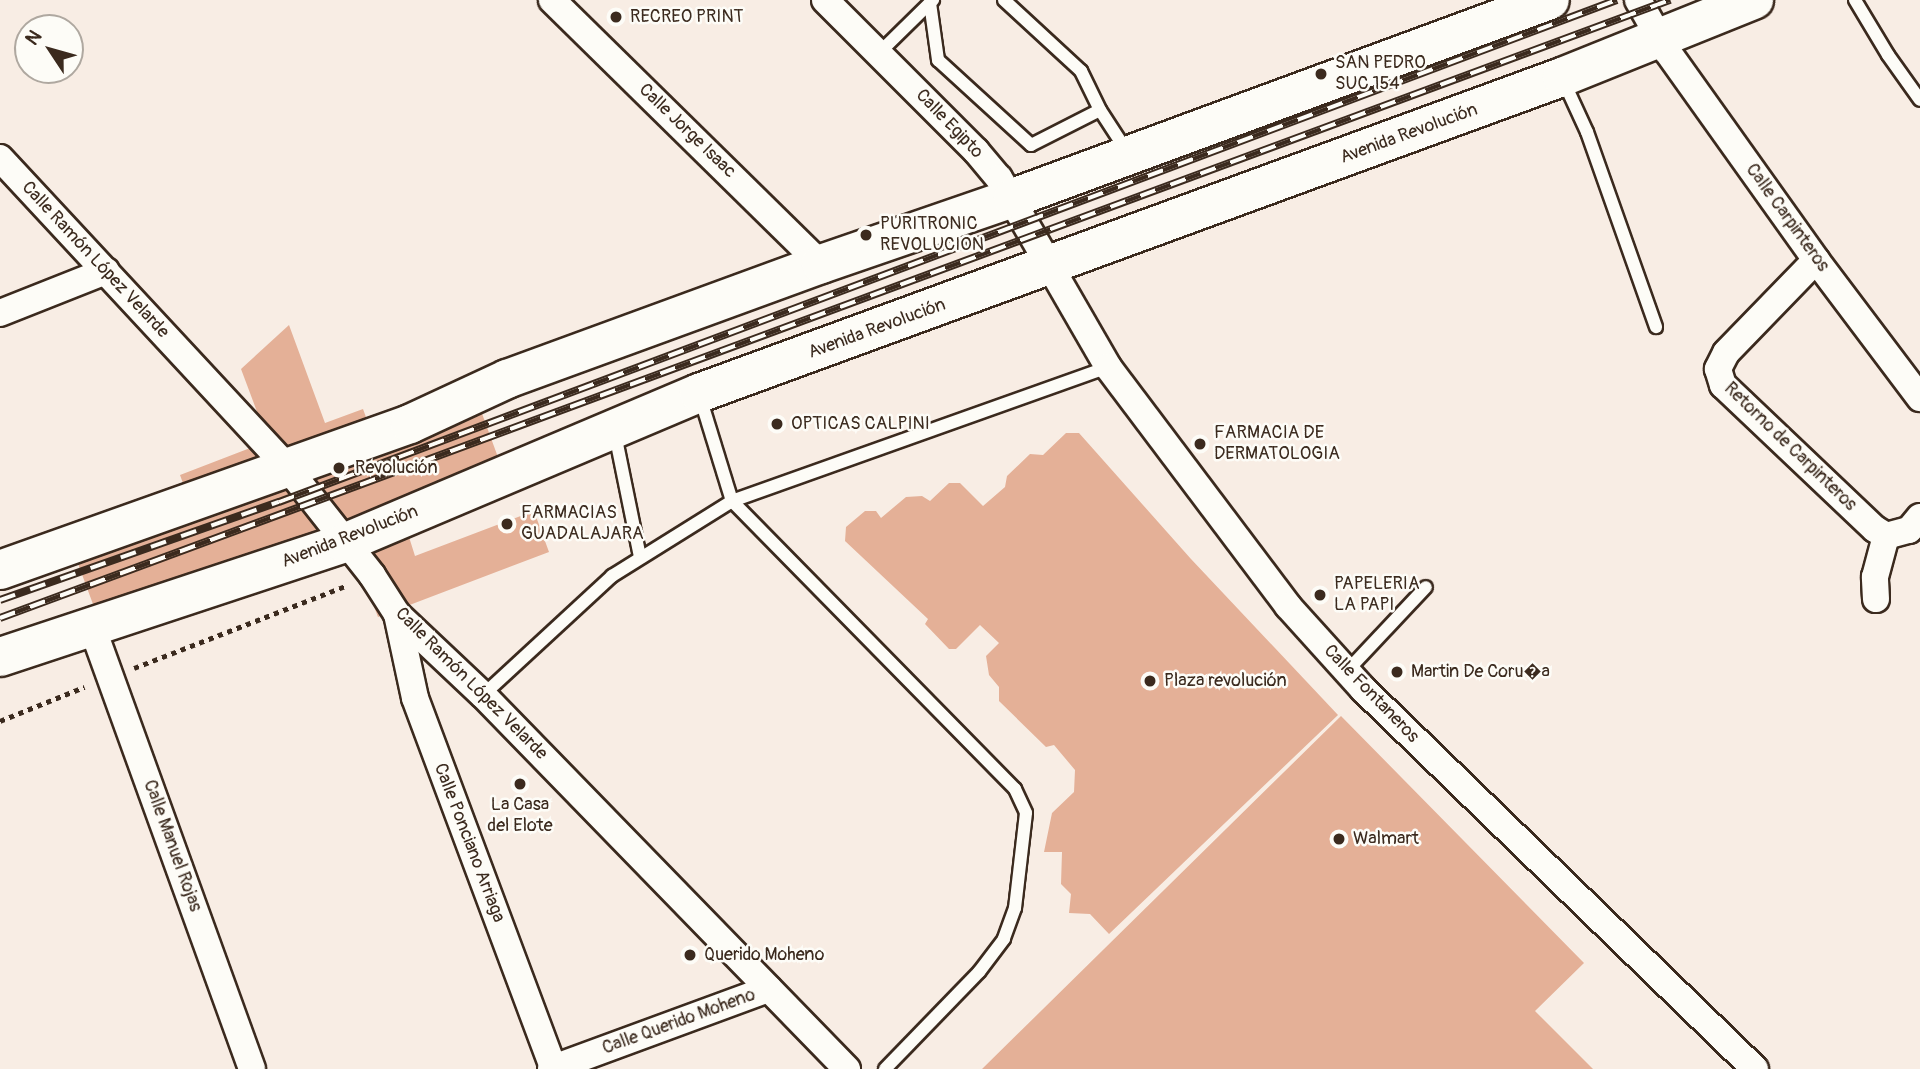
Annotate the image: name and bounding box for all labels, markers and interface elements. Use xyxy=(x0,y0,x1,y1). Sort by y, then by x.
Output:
place label: RECREO PRINT xyxy=(630,6,744,28)
marker: RECREO PRINT xyxy=(608,9,624,25)
north arrow xyxy=(14,14,84,84)
text: N xyxy=(20,26,47,50)
place label: SAN PEDRO SUC 154 xyxy=(1335,53,1426,96)
marker: SAN PEDRO SUC 154 xyxy=(1313,66,1329,82)
street label: Calle Jorge Isaac xyxy=(634,79,740,183)
street label: Calle Egipto xyxy=(911,85,987,163)
street label: Avenida Revolución xyxy=(1337,99,1481,169)
street label: Calle Carpinteros xyxy=(1741,160,1833,276)
street label: Calle Ramón López Velarde xyxy=(17,177,173,343)
place label: PURITRONIC REVOLUCION xyxy=(880,214,984,256)
marker: PURITRONIC REVOLUCION xyxy=(858,227,874,243)
street label: Avenida Revolución xyxy=(805,294,949,364)
street label: Retorno de Carpinteros xyxy=(1719,378,1861,516)
place label: OPTICAS CALPINI xyxy=(791,413,930,435)
marker: OPTICAS CALPINI xyxy=(769,416,785,432)
place label: FARMACIA DE DERMATOLOGIA xyxy=(1214,423,1340,466)
marker: FARMACIA DE DERMATOLOGIA xyxy=(1192,436,1208,452)
place label: Revolución xyxy=(355,457,438,479)
marker: Revolución xyxy=(329,458,349,478)
street label: Avenida Revolución xyxy=(279,501,421,573)
place label: FARMACIAS GUADALAJARA xyxy=(521,503,644,546)
marker: FARMACIAS GUADALAJARA xyxy=(499,516,515,532)
place label: PAPELERIA LA PAPI xyxy=(1334,574,1420,616)
marker: PAPELERIA LA PAPI xyxy=(1312,587,1328,603)
street label: Calle Ramón López Velarde xyxy=(390,603,552,765)
street label: Calle Fontaneros xyxy=(1319,640,1423,748)
place label: Martin De Coru�a xyxy=(1411,661,1550,683)
marker: Martin De Coru�a xyxy=(1389,664,1405,680)
place label: Plaza revolución xyxy=(1164,670,1287,692)
marker: Plaza revolución xyxy=(1142,673,1158,689)
street label: Calle Ponciano Arriaga xyxy=(429,761,509,925)
marker: La Casa del Elote xyxy=(512,776,528,792)
street label: Calle Manuel Rojas xyxy=(138,777,206,915)
place label: La Casa del Elote xyxy=(487,795,553,838)
place label: Walmart xyxy=(1353,828,1419,850)
marker: Walmart xyxy=(1331,831,1347,847)
place label: Querido Moheno xyxy=(704,944,824,966)
marker: Querido Moheno xyxy=(682,947,698,963)
street label: Calle Querido Moheno xyxy=(600,984,758,1060)

